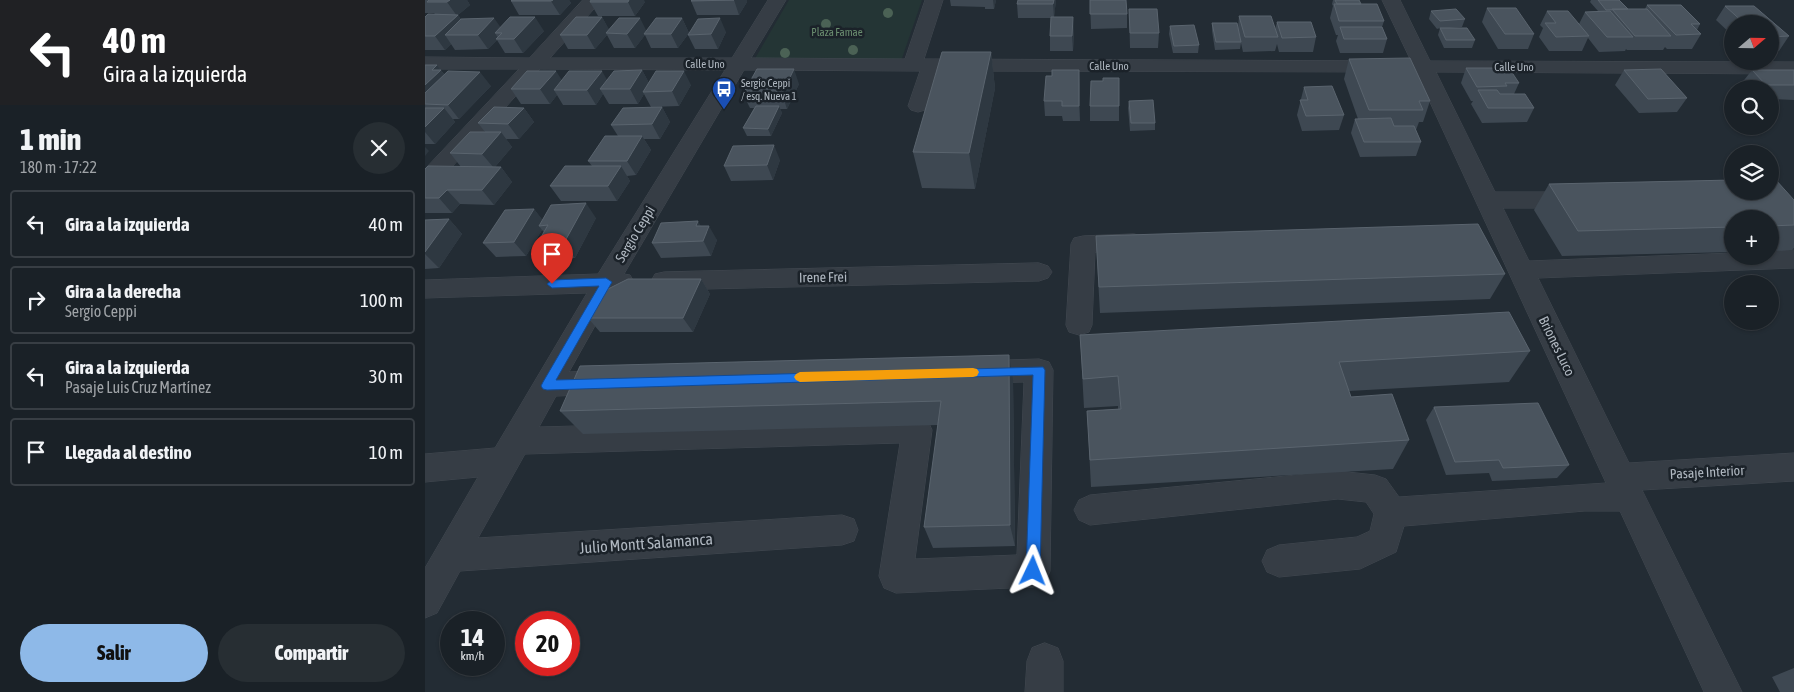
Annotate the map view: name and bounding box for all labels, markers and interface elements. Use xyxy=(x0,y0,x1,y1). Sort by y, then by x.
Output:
north arrow xyxy=(1724,15,1779,70)
map controls xyxy=(1724,15,1779,330)
icon: left xyxy=(20,20,85,85)
text: 40 m xyxy=(103,20,166,60)
park label: Plaza Famae xyxy=(811,26,863,38)
street label: Calle Uno xyxy=(685,58,725,70)
street label: Calle Uno xyxy=(1089,60,1129,72)
text: Gira a la izquierda xyxy=(103,61,247,87)
street label: Calle Uno xyxy=(1494,61,1534,73)
bus stop icon: Sergio Ceppi / esq. Nueva 1 xyxy=(711,76,737,110)
place label: Sergio Ceppi / esq. Nueva 1 xyxy=(741,77,797,102)
button: search xyxy=(1724,80,1779,135)
text: 1 min xyxy=(20,122,81,156)
button: close xyxy=(353,122,405,174)
button: layers xyxy=(1724,145,1779,200)
text: 180 m · 17:22 xyxy=(20,158,97,176)
street label: Sergio Ceppi xyxy=(612,203,658,265)
icon: left xyxy=(22,210,50,238)
button: + xyxy=(1724,210,1779,265)
text: Gira a la izquierda xyxy=(65,213,190,235)
text: 40 m xyxy=(369,213,403,235)
pin xyxy=(531,233,573,284)
icon: arrive xyxy=(538,240,566,268)
street label: Irene Frei xyxy=(799,269,847,285)
button: − xyxy=(1724,275,1779,330)
text: Gira a la derecha xyxy=(65,280,181,302)
icon: right xyxy=(22,286,50,314)
text: 100 m xyxy=(360,289,403,311)
text: Sergio Ceppi xyxy=(65,302,137,320)
street label: Briones Luco xyxy=(1536,313,1578,379)
text: Gira a la izquierda xyxy=(65,356,190,378)
icon: left xyxy=(22,362,50,390)
text: 30 m xyxy=(369,365,403,387)
text: Pasaje Luis Cruz Martínez xyxy=(65,378,211,396)
icon: arrive xyxy=(22,438,50,466)
text: Llegada al destino xyxy=(65,441,192,463)
text: 10 m xyxy=(369,441,403,463)
street label: Pasaje Interior xyxy=(1669,462,1746,482)
street label: Julio Montt Salamanca xyxy=(579,529,713,557)
position arrow xyxy=(1006,544,1058,596)
speed limit sign: 20 xyxy=(515,611,580,676)
text: 14 xyxy=(461,623,484,651)
button: Salir xyxy=(20,624,208,682)
button: Compartir xyxy=(218,624,405,682)
text: km/h xyxy=(461,649,484,663)

